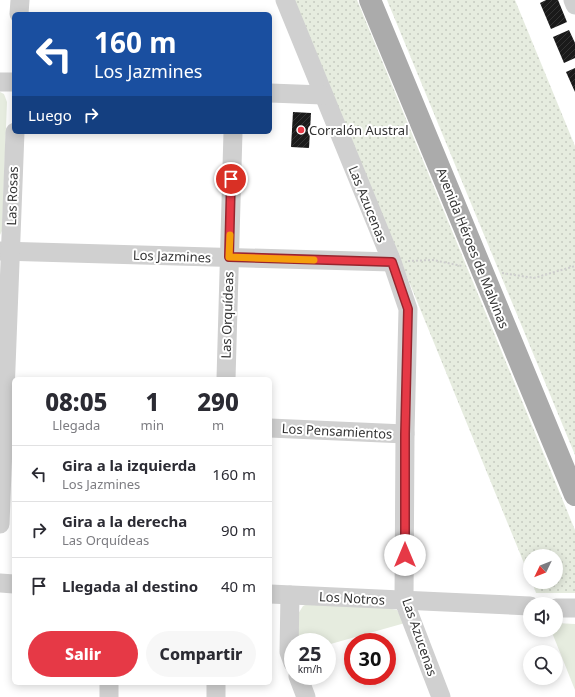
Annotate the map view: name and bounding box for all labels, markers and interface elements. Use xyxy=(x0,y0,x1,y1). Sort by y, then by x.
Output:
text: 160 m xyxy=(94,23,177,61)
icon: left xyxy=(28,28,80,80)
text: Los Jazmines xyxy=(94,59,202,83)
icon: right xyxy=(80,104,102,126)
text: Luego xyxy=(28,105,72,125)
place label: Corralón Austral xyxy=(309,121,409,139)
marker: Corralón Austral xyxy=(296,125,306,135)
pin xyxy=(214,162,248,196)
street label: Las Azucenas xyxy=(344,163,392,245)
street label: Avenida Héroes de Malvinas xyxy=(432,165,514,331)
street label: Las Rosas xyxy=(2,166,22,226)
icon: arrive xyxy=(220,168,242,190)
street label: Los Jazmines xyxy=(133,246,211,266)
street label: Las Orquídeas xyxy=(216,271,238,359)
text: 08:05 xyxy=(45,385,107,418)
text: 1 xyxy=(145,385,159,418)
text: 290 xyxy=(197,385,239,418)
text: Llegada xyxy=(52,416,100,434)
text: min xyxy=(141,416,164,434)
text: m xyxy=(212,416,224,434)
street label: Los Pensamientos xyxy=(281,419,393,443)
text: Gira a la izquierda xyxy=(62,455,196,475)
icon: left xyxy=(28,463,50,485)
text: 160 m xyxy=(212,464,256,484)
text: Los Jazmines xyxy=(62,475,140,493)
text: Gira a la derecha xyxy=(62,511,187,531)
icon: right xyxy=(28,519,50,541)
text: 90 m xyxy=(221,520,256,540)
text: Las Orquídeas xyxy=(62,531,149,549)
position arrow xyxy=(384,534,426,576)
north arrow xyxy=(523,549,563,589)
map controls xyxy=(523,549,563,685)
icon: arrive xyxy=(28,575,50,597)
text: Llegada al destino xyxy=(62,576,198,596)
text: 40 m xyxy=(221,576,256,596)
street label: Los Notros xyxy=(319,587,385,609)
street label: Las Azucenas xyxy=(398,596,442,678)
button: sound xyxy=(523,597,563,637)
button: Salir xyxy=(28,631,138,677)
button: Compartir xyxy=(146,631,256,677)
speed limit sign: 30 xyxy=(344,633,396,685)
text: 25 xyxy=(299,640,321,667)
button: search xyxy=(523,645,563,685)
text: km/h xyxy=(298,662,322,676)

